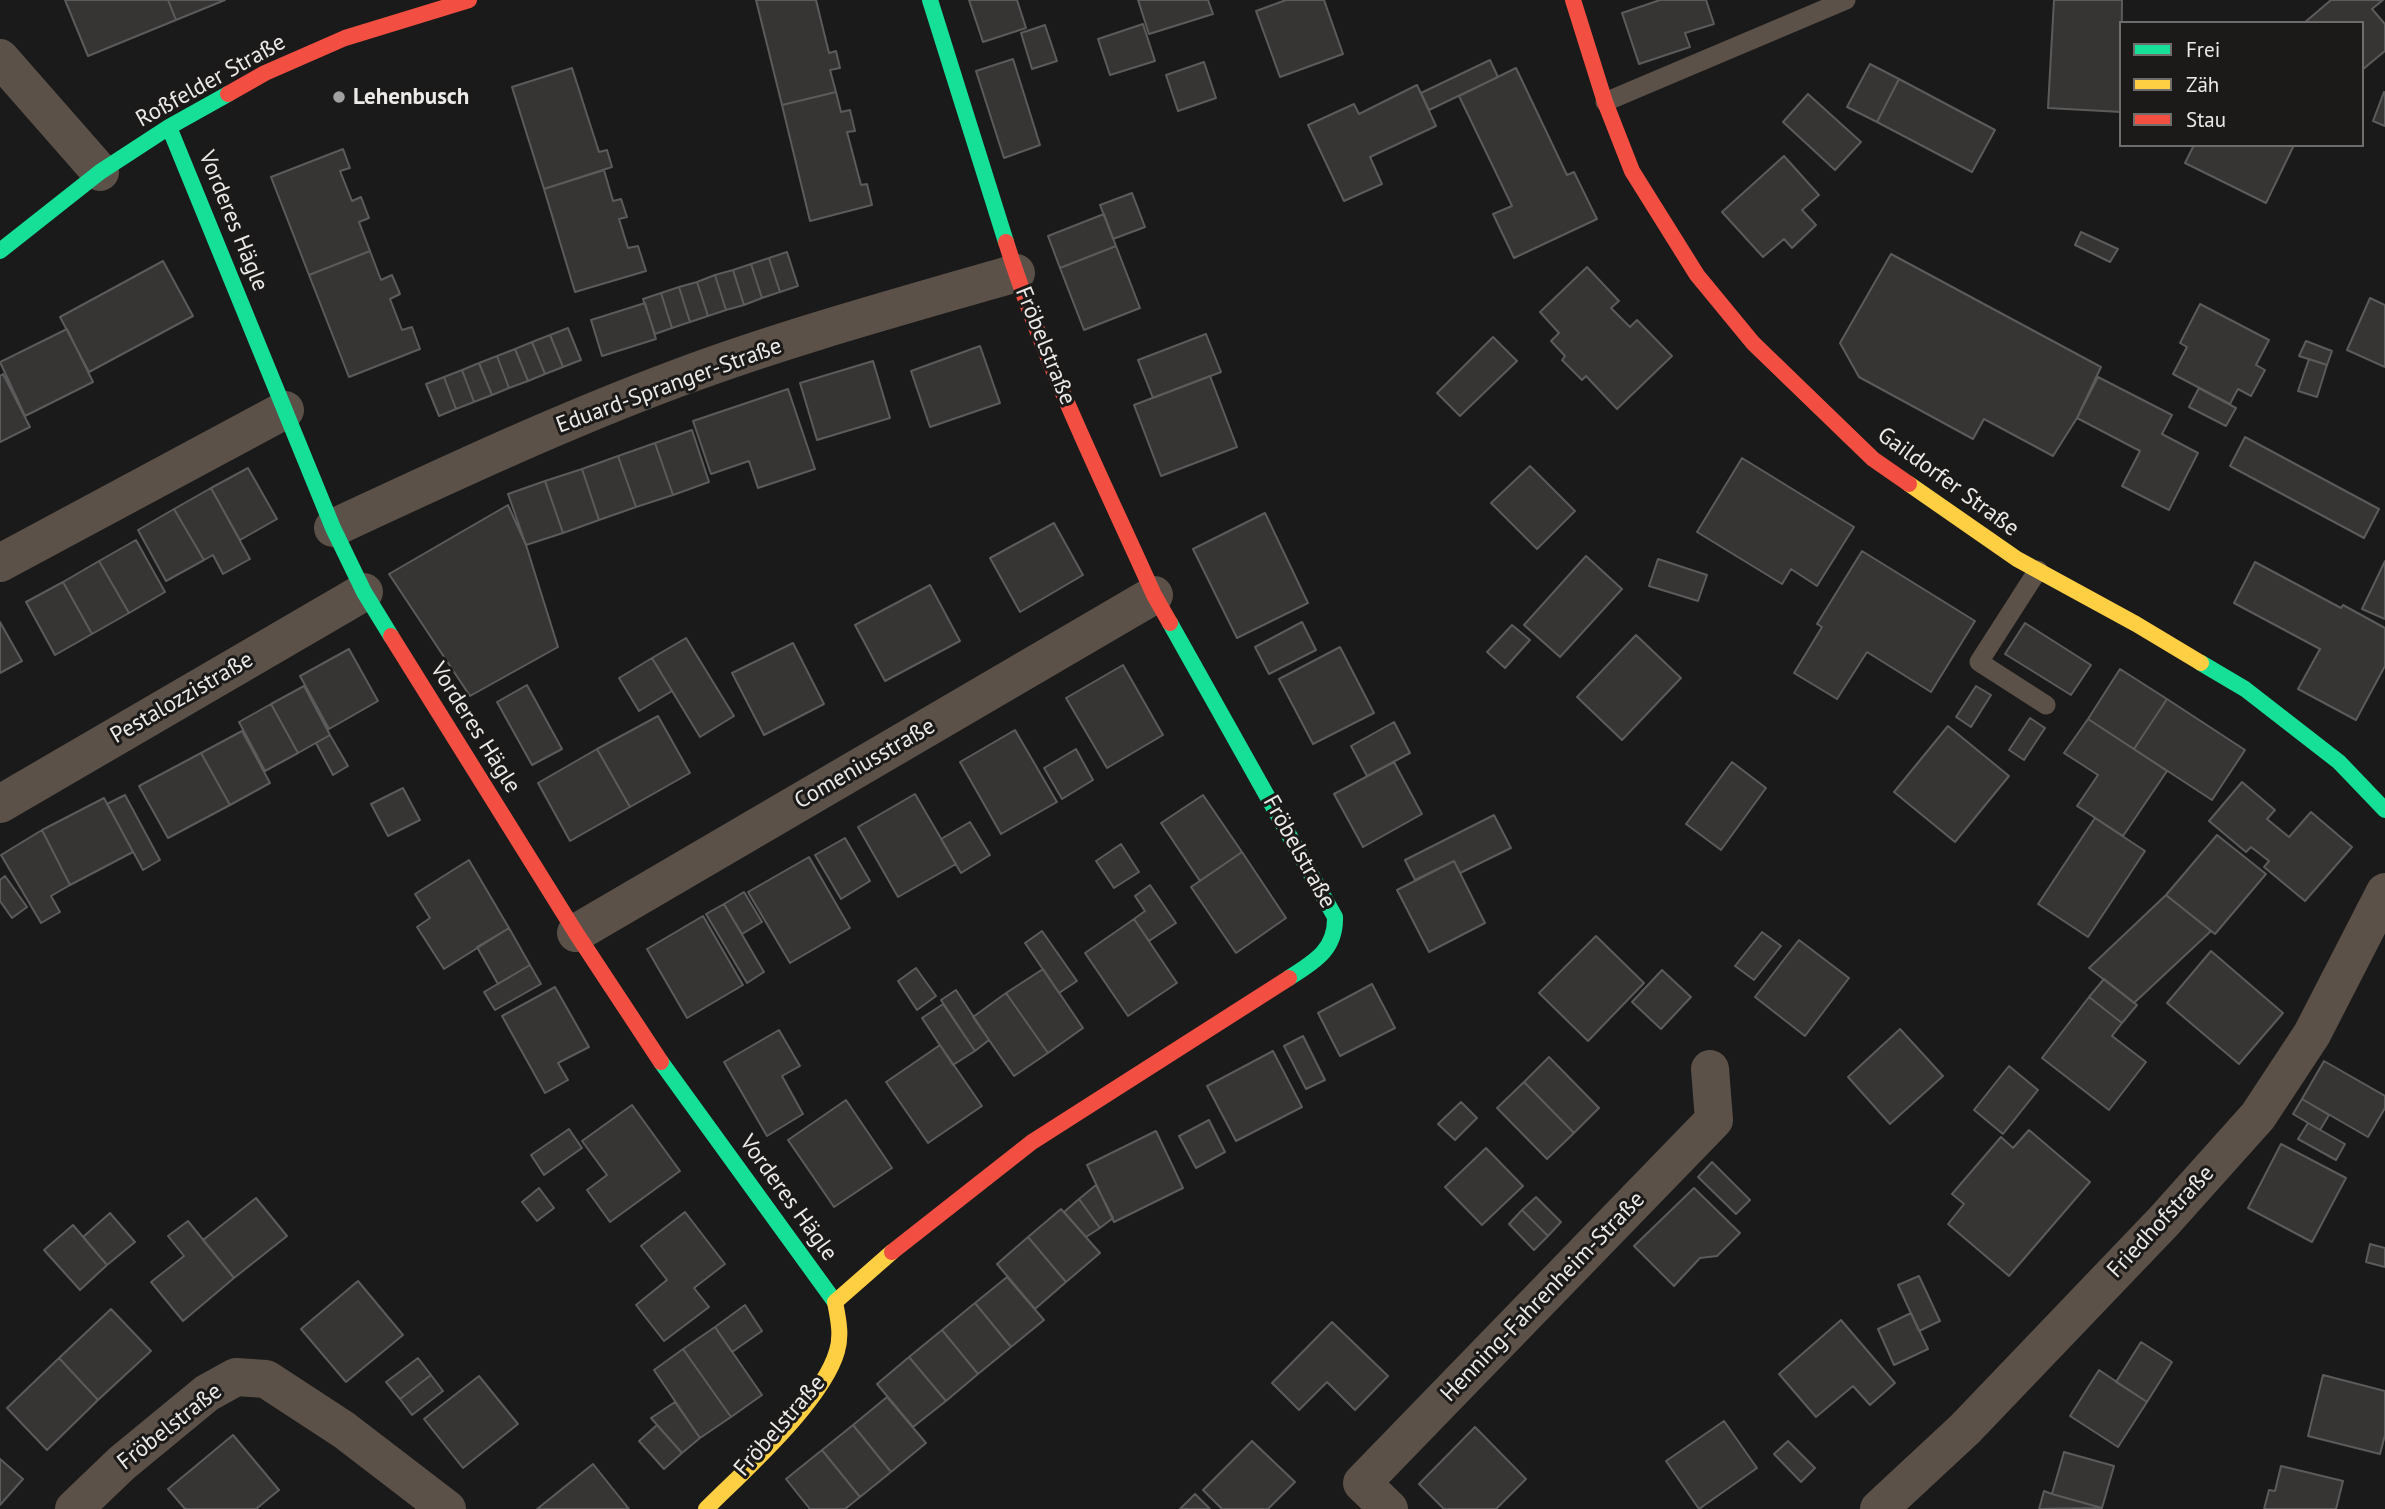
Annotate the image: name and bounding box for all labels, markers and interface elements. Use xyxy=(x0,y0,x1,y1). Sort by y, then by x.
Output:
legend xyxy=(2119,21,2364,147)
street label: Roßfelder Straße xyxy=(131,29,291,133)
text: Frei xyxy=(2186,36,2220,63)
text: Zäh xyxy=(2186,71,2219,98)
place label: Lehenbusch xyxy=(353,83,469,111)
marker: Lehenbusch xyxy=(331,89,347,105)
text: Stau xyxy=(2186,106,2226,133)
street label: Vorderes Hägle xyxy=(192,147,274,295)
street label: Fröbelstraße xyxy=(1009,283,1081,409)
street label: Eduard-Spranger-Straße xyxy=(552,332,786,440)
street label: Gaildorfer Straße xyxy=(1872,421,2024,543)
street label: Pestalozzistraße xyxy=(106,646,258,750)
street label: Vorderes Hägle xyxy=(424,658,526,798)
street label: Comeniusstraße xyxy=(790,713,940,815)
street label: Fröbelstraße xyxy=(1257,791,1341,913)
street label: Vorderes Hägle xyxy=(733,1130,843,1266)
street label: Friedhofstraße xyxy=(2102,1160,2220,1284)
street label: Henning-Fahrenheim-Straße xyxy=(1435,1186,1651,1408)
street label: Fröbelstraße xyxy=(729,1370,831,1482)
street label: Fröbelstraße xyxy=(112,1378,228,1476)

